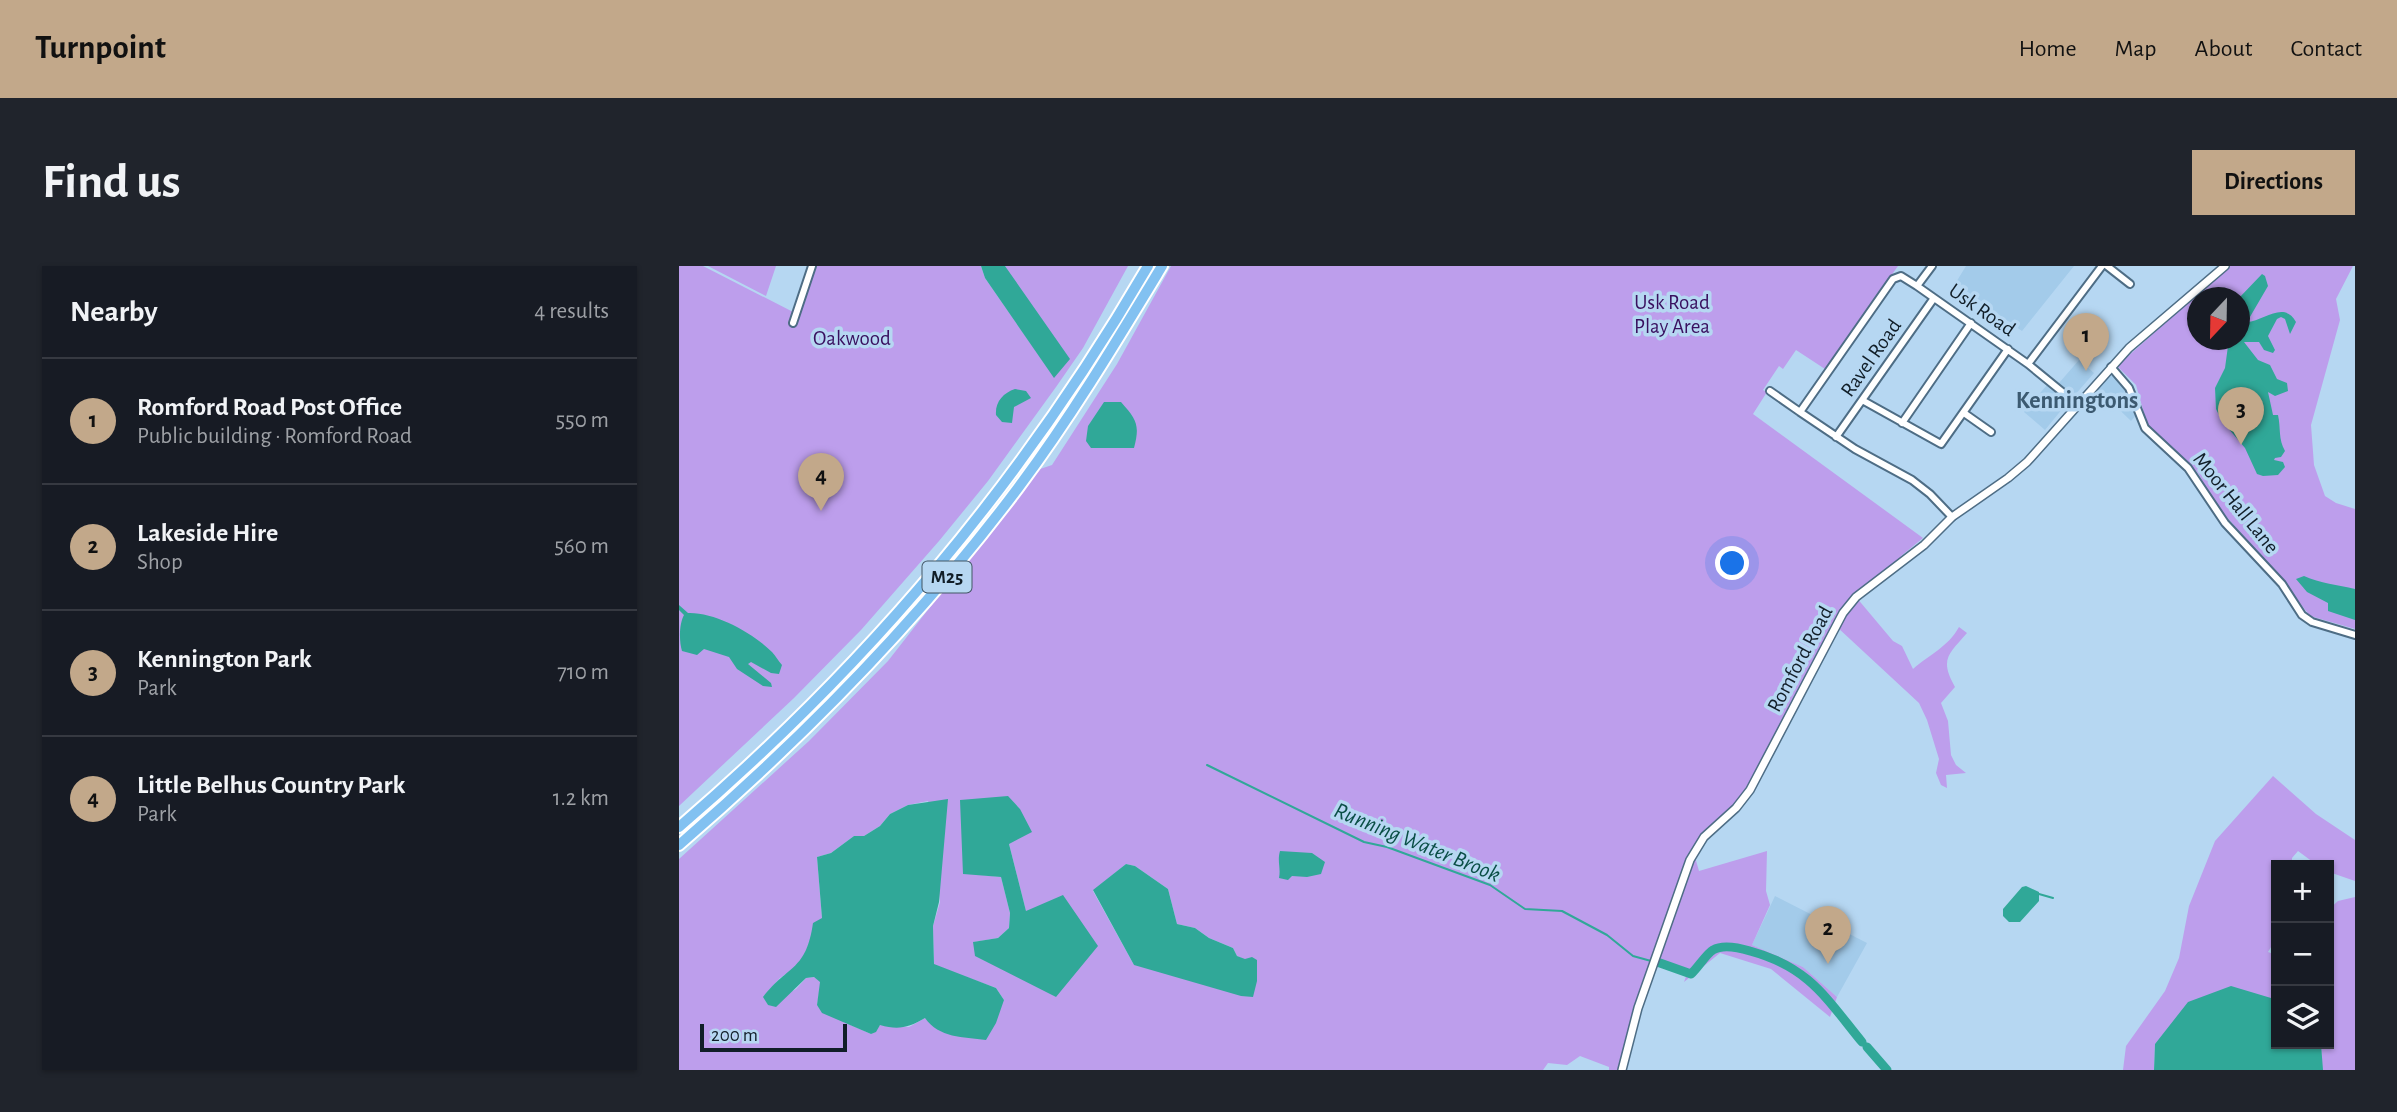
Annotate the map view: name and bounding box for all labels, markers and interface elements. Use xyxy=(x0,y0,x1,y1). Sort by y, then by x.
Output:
text: Turnpoint xyxy=(35,32,166,65)
text: Home xyxy=(2019,37,2077,61)
text: Map xyxy=(2115,37,2157,61)
text: About xyxy=(2195,37,2252,61)
text: Contact xyxy=(2290,37,2362,61)
button: Directions xyxy=(2192,150,2355,215)
text: Find us xyxy=(42,158,181,207)
street label: Usk Road xyxy=(1945,280,2019,340)
north arrow xyxy=(2187,287,2250,350)
park label: Usk Road Play Area xyxy=(1634,292,1710,337)
text: Nearby xyxy=(70,297,158,327)
text: 4 results xyxy=(534,300,609,323)
pin: 1 xyxy=(2063,313,2109,371)
street label: Ravel Road xyxy=(1837,315,1905,401)
park label: Oakwood xyxy=(813,328,891,349)
pin: 3 xyxy=(2218,387,2264,445)
district label: Kenningtons xyxy=(2016,389,2138,413)
text: Romford Road Post Office xyxy=(137,394,402,420)
text: 1 xyxy=(89,409,97,432)
text: 550 m xyxy=(555,409,609,432)
text: Public building · Romford Road xyxy=(137,425,412,448)
street label: Moor Hall Lane xyxy=(2189,449,2283,557)
pin: 4 xyxy=(798,453,844,511)
text: Lakeside Hire xyxy=(137,520,278,546)
text: 2 xyxy=(88,535,98,558)
text: 560 m xyxy=(554,535,609,558)
your location xyxy=(1715,546,1749,580)
text: Shop xyxy=(137,551,183,574)
road number: M25 xyxy=(923,562,971,592)
street label: Romford Road xyxy=(1763,603,1837,715)
text: Kennington Park xyxy=(137,646,312,672)
text: 3 xyxy=(88,661,98,684)
text: 710 m xyxy=(557,661,609,684)
text: Park xyxy=(137,677,177,700)
text: Little Belhus Country Park xyxy=(137,772,405,798)
text: 4 xyxy=(87,787,99,810)
text: 1.2 km xyxy=(553,787,609,810)
water label: Running Water Brook xyxy=(1331,799,1504,887)
text: Park xyxy=(137,803,177,826)
map controls xyxy=(2271,860,2334,1049)
button: + xyxy=(2271,860,2334,923)
pin: 2 xyxy=(1805,906,1851,964)
button: − xyxy=(2271,923,2334,986)
button: layers xyxy=(2271,986,2334,1049)
scale bar xyxy=(700,1021,847,1053)
text: 200 m xyxy=(711,1026,758,1045)

